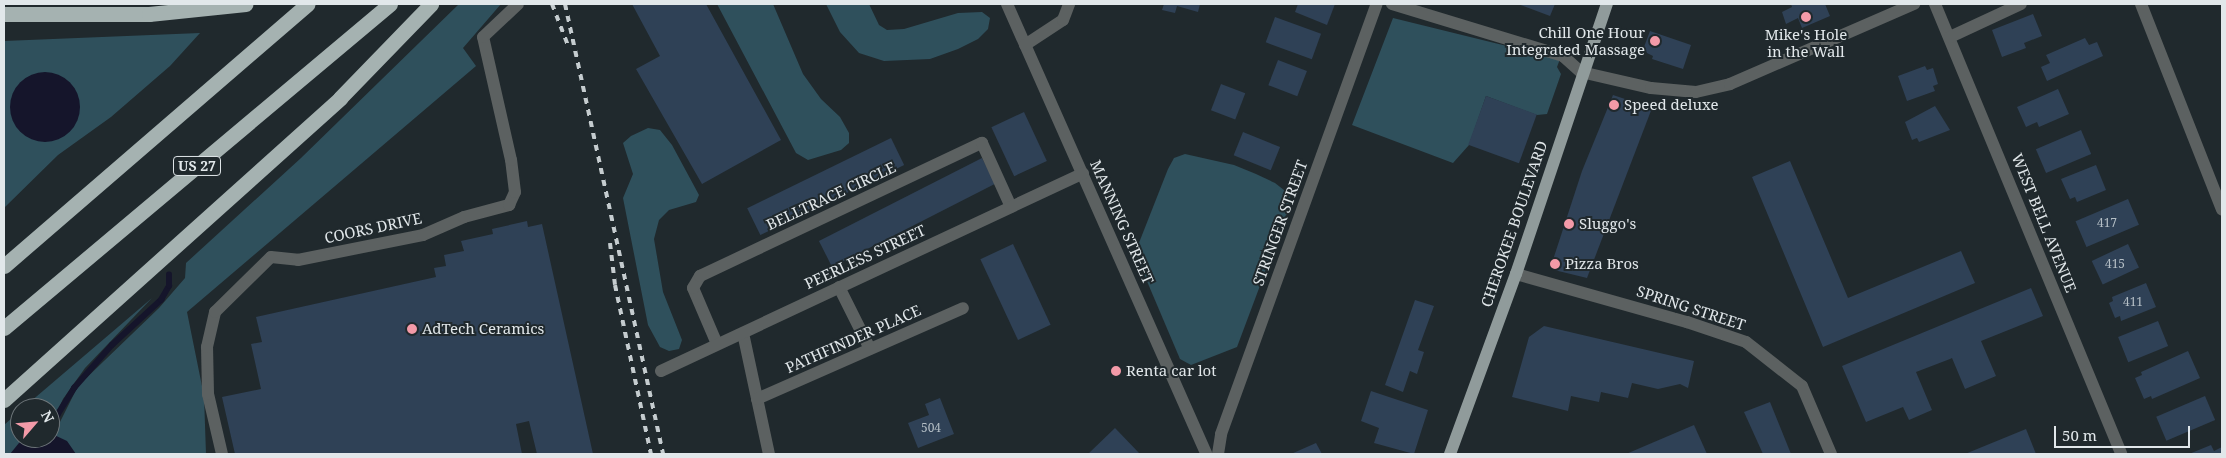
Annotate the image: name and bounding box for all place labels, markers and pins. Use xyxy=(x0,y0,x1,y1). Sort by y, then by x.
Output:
marker: Mike's Hole in the Wall xyxy=(1800,11,1812,23)
place label: Chill One Hour Integrated Massage xyxy=(1506,23,1645,58)
place label: Mike's Hole in the Wall xyxy=(1765,25,1847,60)
marker: Chill One Hour Integrated Massage xyxy=(1649,35,1661,47)
place label: Speed deluxe xyxy=(1624,96,1719,114)
marker: Speed deluxe xyxy=(1608,99,1620,111)
place label: Sluggo's xyxy=(1579,215,1636,233)
marker: Sluggo's xyxy=(1563,218,1575,230)
place label: Pizza Bros xyxy=(1565,255,1639,273)
marker: Pizza Bros xyxy=(1549,258,1561,270)
place label: AdTech Ceramics xyxy=(422,320,544,338)
marker: AdTech Ceramics xyxy=(406,323,418,335)
place label: Renta car lot xyxy=(1126,362,1217,380)
marker: Renta car lot xyxy=(1110,365,1122,377)

